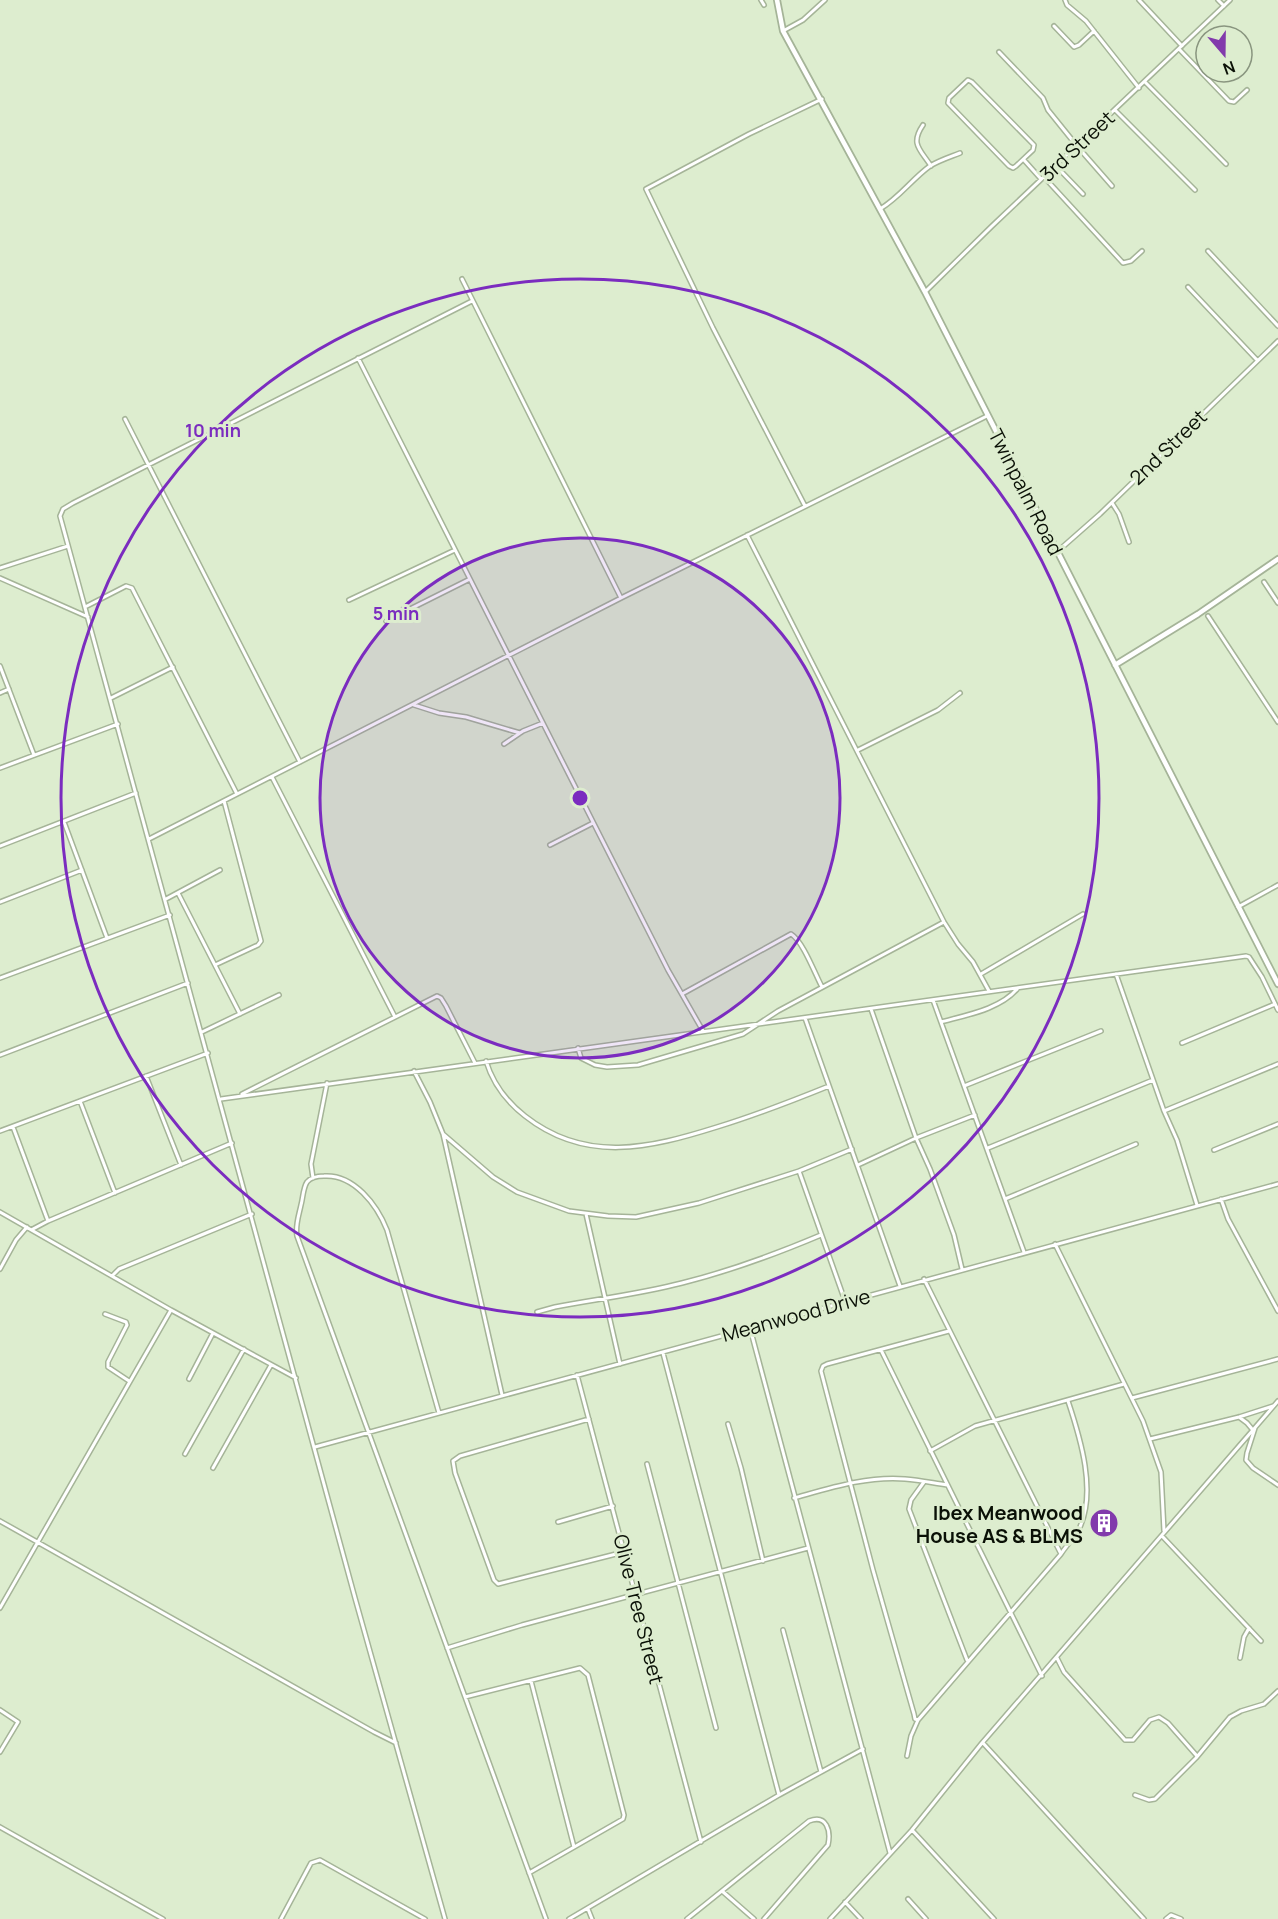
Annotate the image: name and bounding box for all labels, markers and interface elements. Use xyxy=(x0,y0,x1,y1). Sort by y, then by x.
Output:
north arrow xyxy=(1194,24,1254,84)
text: N xyxy=(1220,56,1238,80)
street label: 3rd Street xyxy=(1034,105,1120,187)
street label: 2nd Street xyxy=(1123,403,1213,491)
text: 10 min xyxy=(185,418,241,442)
street label: Twinpalm Road xyxy=(983,424,1069,560)
text: 5 min xyxy=(373,601,419,625)
centre of rings xyxy=(570,788,590,808)
street label: Meanwood Drive xyxy=(719,1282,873,1348)
place label: Ibex Meanwood House AS & BLMS xyxy=(916,1499,1083,1549)
building icon: Ibex Meanwood House AS & BLMS xyxy=(1088,1507,1120,1539)
street label: Olive Tree Street xyxy=(607,1531,671,1687)

